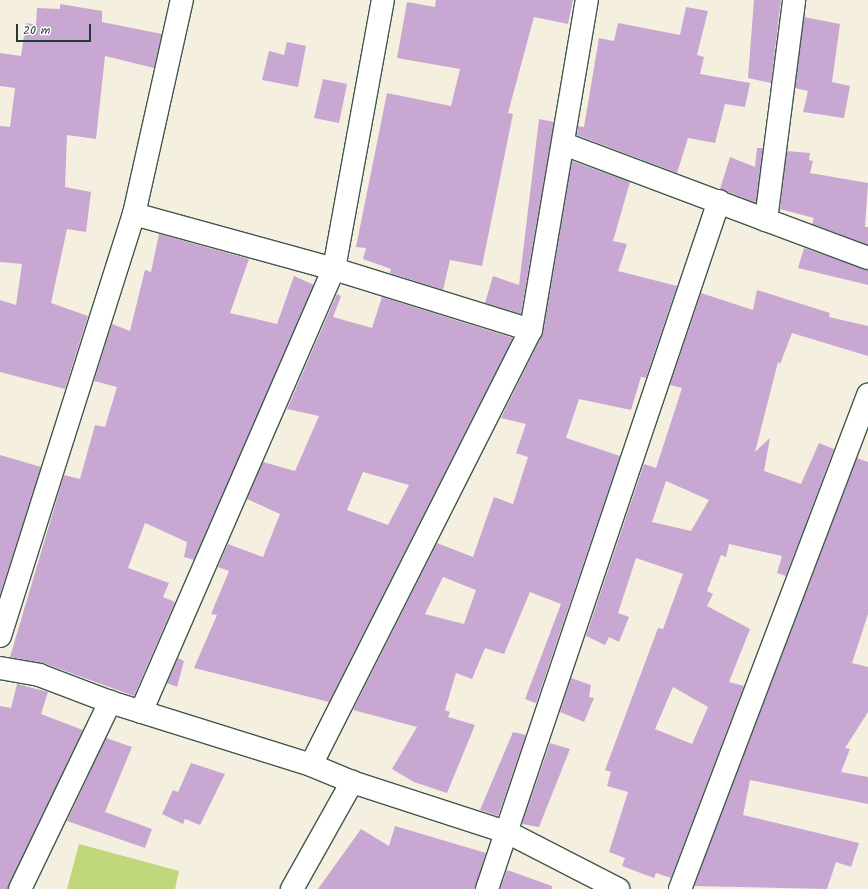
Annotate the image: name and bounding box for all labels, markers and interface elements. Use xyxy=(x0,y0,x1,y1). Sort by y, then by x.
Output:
scale bar xyxy=(18,16,93,42)
text: 20 m xyxy=(23,21,50,40)

